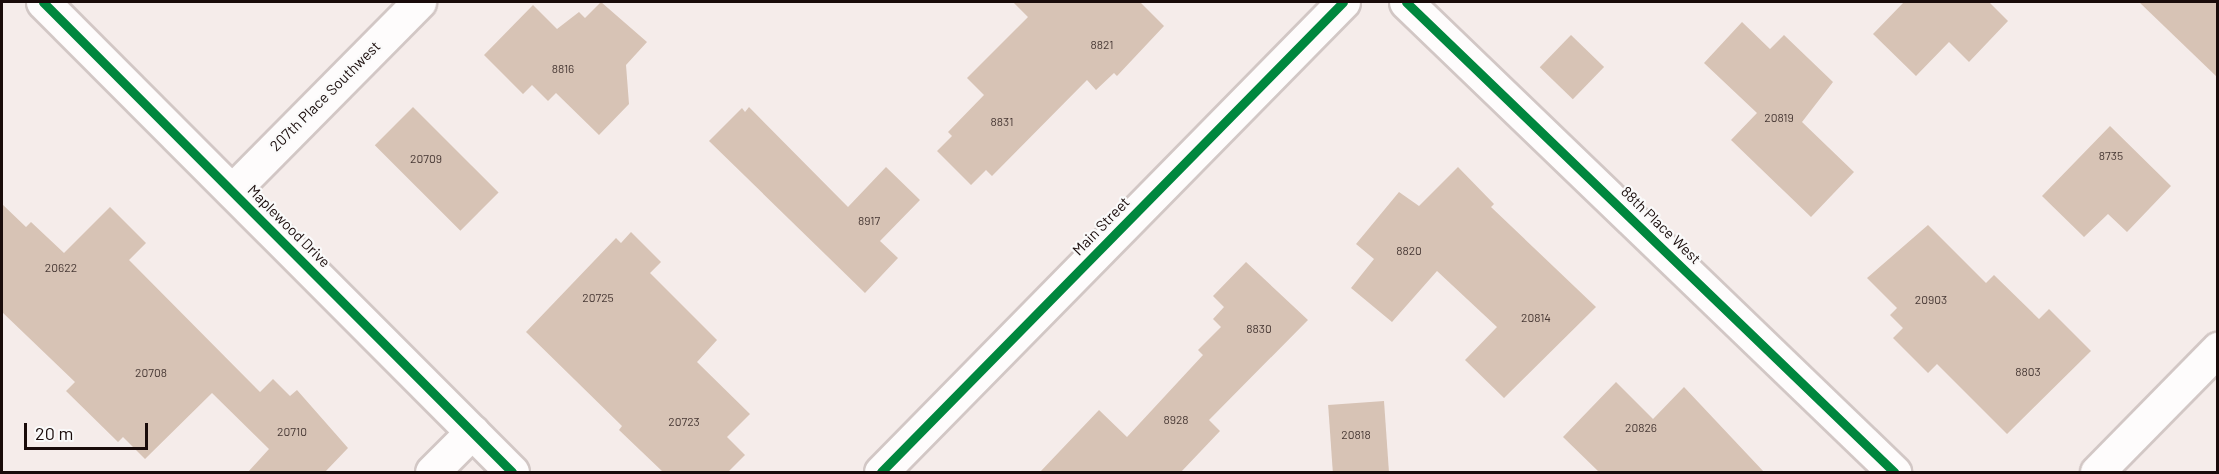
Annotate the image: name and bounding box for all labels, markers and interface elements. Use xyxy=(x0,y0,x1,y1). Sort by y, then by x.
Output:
street label: 207th Place Southwest xyxy=(266,37,384,155)
house number: 8821 xyxy=(1091,38,1113,52)
house number: 8816 xyxy=(552,62,574,76)
house number: 20819 xyxy=(1764,111,1794,125)
house number: 8831 xyxy=(991,115,1013,129)
house number: 8735 xyxy=(2099,149,2123,163)
house number: 20709 xyxy=(410,152,442,166)
street label: Maplewood Drive xyxy=(244,181,334,271)
street label: 88th Place West xyxy=(1617,182,1705,268)
street label: Main Street xyxy=(1069,193,1133,259)
house number: 8917 xyxy=(858,214,880,228)
house number: 8820 xyxy=(1396,244,1422,258)
house number: 20622 xyxy=(45,261,77,275)
house number: 20725 xyxy=(582,291,614,305)
house number: 20903 xyxy=(1915,293,1947,307)
house number: 20814 xyxy=(1521,311,1551,325)
house number: 8830 xyxy=(1246,322,1272,336)
house number: 8803 xyxy=(2015,365,2041,379)
house number: 20708 xyxy=(135,366,167,380)
scale bar xyxy=(27,411,152,449)
house number: 8928 xyxy=(1163,413,1189,427)
house number: 20723 xyxy=(668,415,700,429)
house number: 20826 xyxy=(1625,421,1657,435)
text: 20 m xyxy=(35,422,73,444)
house number: 20710 xyxy=(277,425,307,439)
house number: 20818 xyxy=(1341,428,1371,442)

